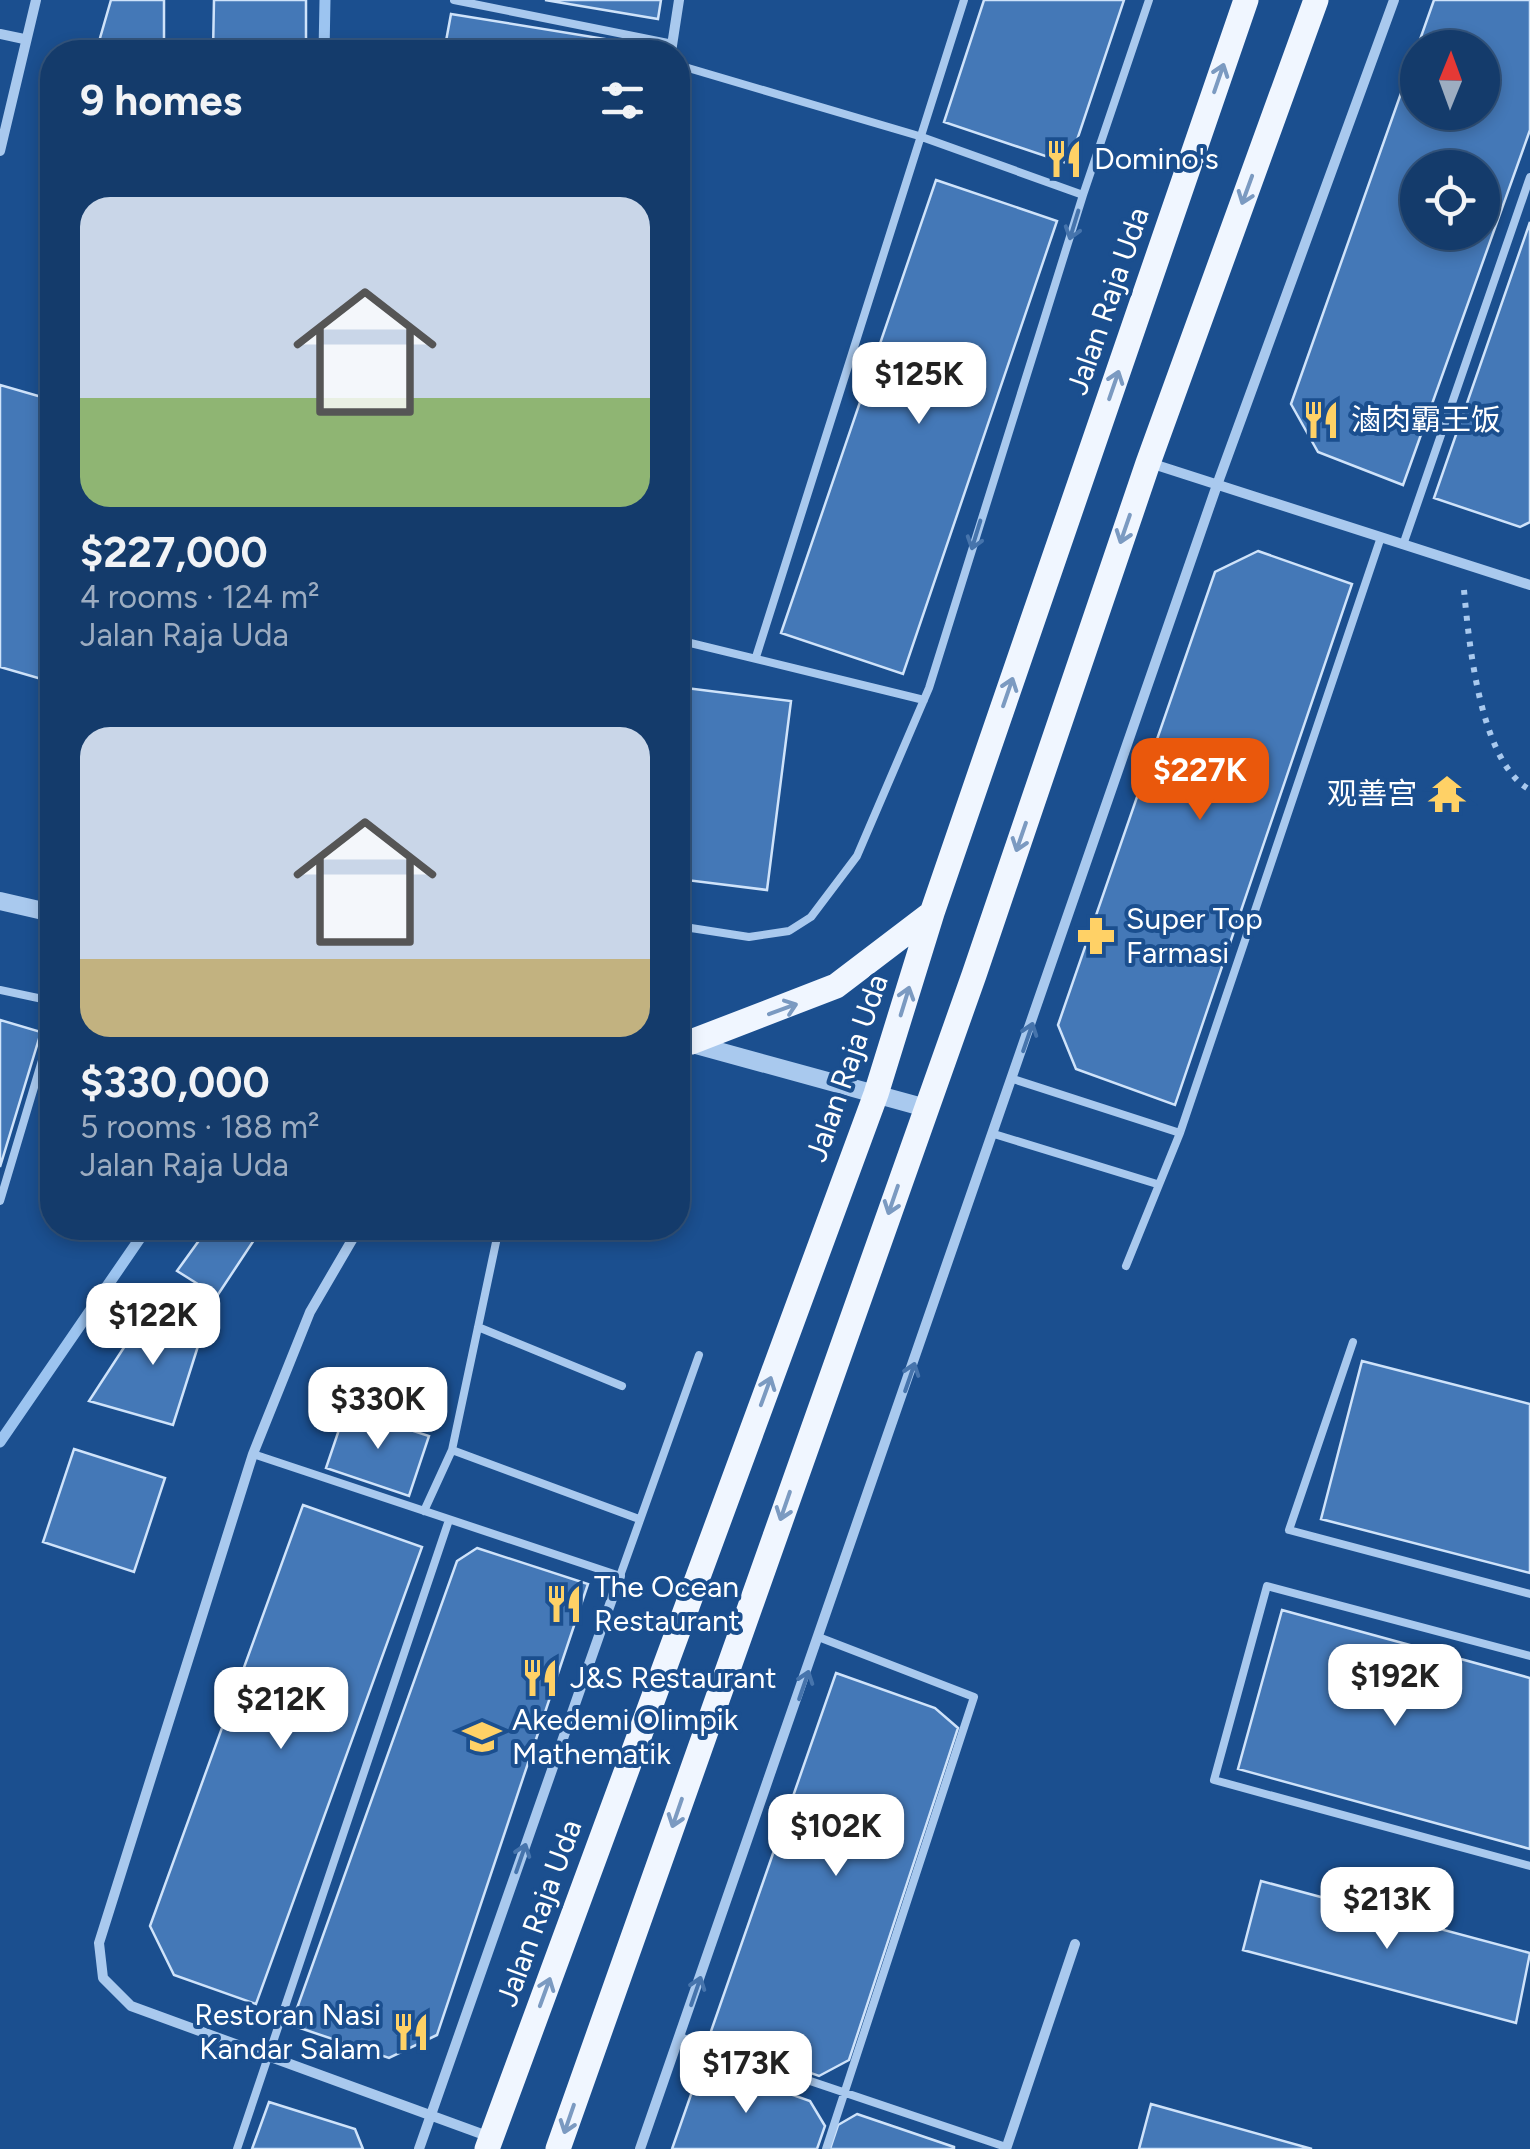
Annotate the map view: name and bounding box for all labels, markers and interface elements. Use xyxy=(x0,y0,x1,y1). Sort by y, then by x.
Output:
north arrow xyxy=(1400,30,1500,130)
map controls xyxy=(1400,30,1500,250)
one-way arrow xyxy=(1212,62,1230,94)
icon: filters xyxy=(595,73,650,128)
text: 9 homes xyxy=(80,75,242,126)
restaurant icon: Domino's xyxy=(1043,138,1085,180)
place label: Domino's xyxy=(1094,140,1219,177)
button: locate xyxy=(1400,150,1500,250)
one-way arrow xyxy=(1237,174,1255,205)
street label: Jalan Raja Uda xyxy=(1058,202,1157,399)
one-way arrow xyxy=(1063,209,1081,240)
icon: home xyxy=(275,262,455,442)
pin: $125K xyxy=(849,342,989,427)
text: $125K xyxy=(874,355,964,393)
one-way arrow xyxy=(1106,370,1124,401)
restaurant icon: 滷肉霸王饭 xyxy=(1300,399,1342,441)
place label: 滷肉霸王饭 xyxy=(1351,401,1501,438)
one-way arrow xyxy=(1115,513,1133,545)
one-way arrow xyxy=(966,519,984,551)
text: $227,000 xyxy=(80,527,268,578)
text: 4 rooms · 124 m² xyxy=(80,578,319,616)
text: Jalan Raja Uda xyxy=(80,616,289,654)
one-way arrow xyxy=(1001,677,1019,709)
pin: $227K xyxy=(1130,738,1270,823)
text: $227K xyxy=(1153,751,1247,789)
temple icon: 观善宫 xyxy=(1426,773,1468,815)
place label: 观善宫 xyxy=(1327,775,1417,812)
icon: home xyxy=(275,792,455,972)
one-way arrow xyxy=(1010,820,1028,852)
place label: Super Top Farmasi xyxy=(1126,900,1263,971)
pharmacy icon: Super Top Farmasi xyxy=(1075,915,1117,957)
street label: Jalan Raja Uda xyxy=(797,969,896,1166)
one-way arrow xyxy=(897,985,915,1017)
one-way arrow xyxy=(767,999,798,1017)
one-way arrow xyxy=(1020,1022,1038,1054)
text: $330,000 xyxy=(80,1057,270,1108)
text: 5 rooms · 188 m² xyxy=(80,1108,320,1146)
text: Jalan Raja Uda xyxy=(80,1146,289,1184)
one-way arrow xyxy=(883,1184,901,1215)
pin: $122K xyxy=(83,1283,223,1368)
text: $122K xyxy=(108,1296,198,1334)
one-way arrow xyxy=(903,1362,921,1394)
pin: $330K xyxy=(308,1367,448,1452)
one-way arrow xyxy=(758,1377,776,1408)
text: $330K xyxy=(330,1380,426,1418)
one-way arrow xyxy=(775,1490,793,1521)
place label: The Ocean Restaurant xyxy=(594,1568,740,1639)
restaurant icon: The Ocean Restaurant xyxy=(543,1583,585,1625)
pin: $192K xyxy=(1325,1644,1465,1729)
restaurant icon: J&S Restaurant xyxy=(519,1657,561,1699)
text: $192K xyxy=(1350,1657,1440,1695)
place label: J&S Restaurant xyxy=(570,1659,777,1696)
pin: $212K xyxy=(211,1667,351,1752)
one-way arrow xyxy=(797,1669,815,1701)
text: $212K xyxy=(236,1680,326,1718)
place label: Akedemi Olimpik Mathematik xyxy=(512,1701,739,1772)
school or university icon: Akedemi Olimpik Mathematik xyxy=(461,1716,503,1758)
pin: $102K xyxy=(766,1794,906,1879)
one-way arrow xyxy=(667,1796,685,1827)
text: $102K xyxy=(790,1807,882,1845)
street label: Jalan Raja Uda xyxy=(488,1815,589,2011)
one-way arrow xyxy=(513,1843,531,1875)
pin: $213K xyxy=(1317,1867,1457,1952)
text: $213K xyxy=(1343,1880,1431,1918)
one-way arrow xyxy=(537,1977,555,2007)
one-way arrow xyxy=(688,1977,706,2008)
place label: Restoran Nasi Kandar Salam xyxy=(194,1996,381,2067)
restaurant icon: Restoran Nasi Kandar Salam xyxy=(390,2011,432,2053)
pin: $173K xyxy=(676,2031,816,2116)
text: $173K xyxy=(702,2044,790,2082)
one-way arrow xyxy=(559,2103,577,2134)

